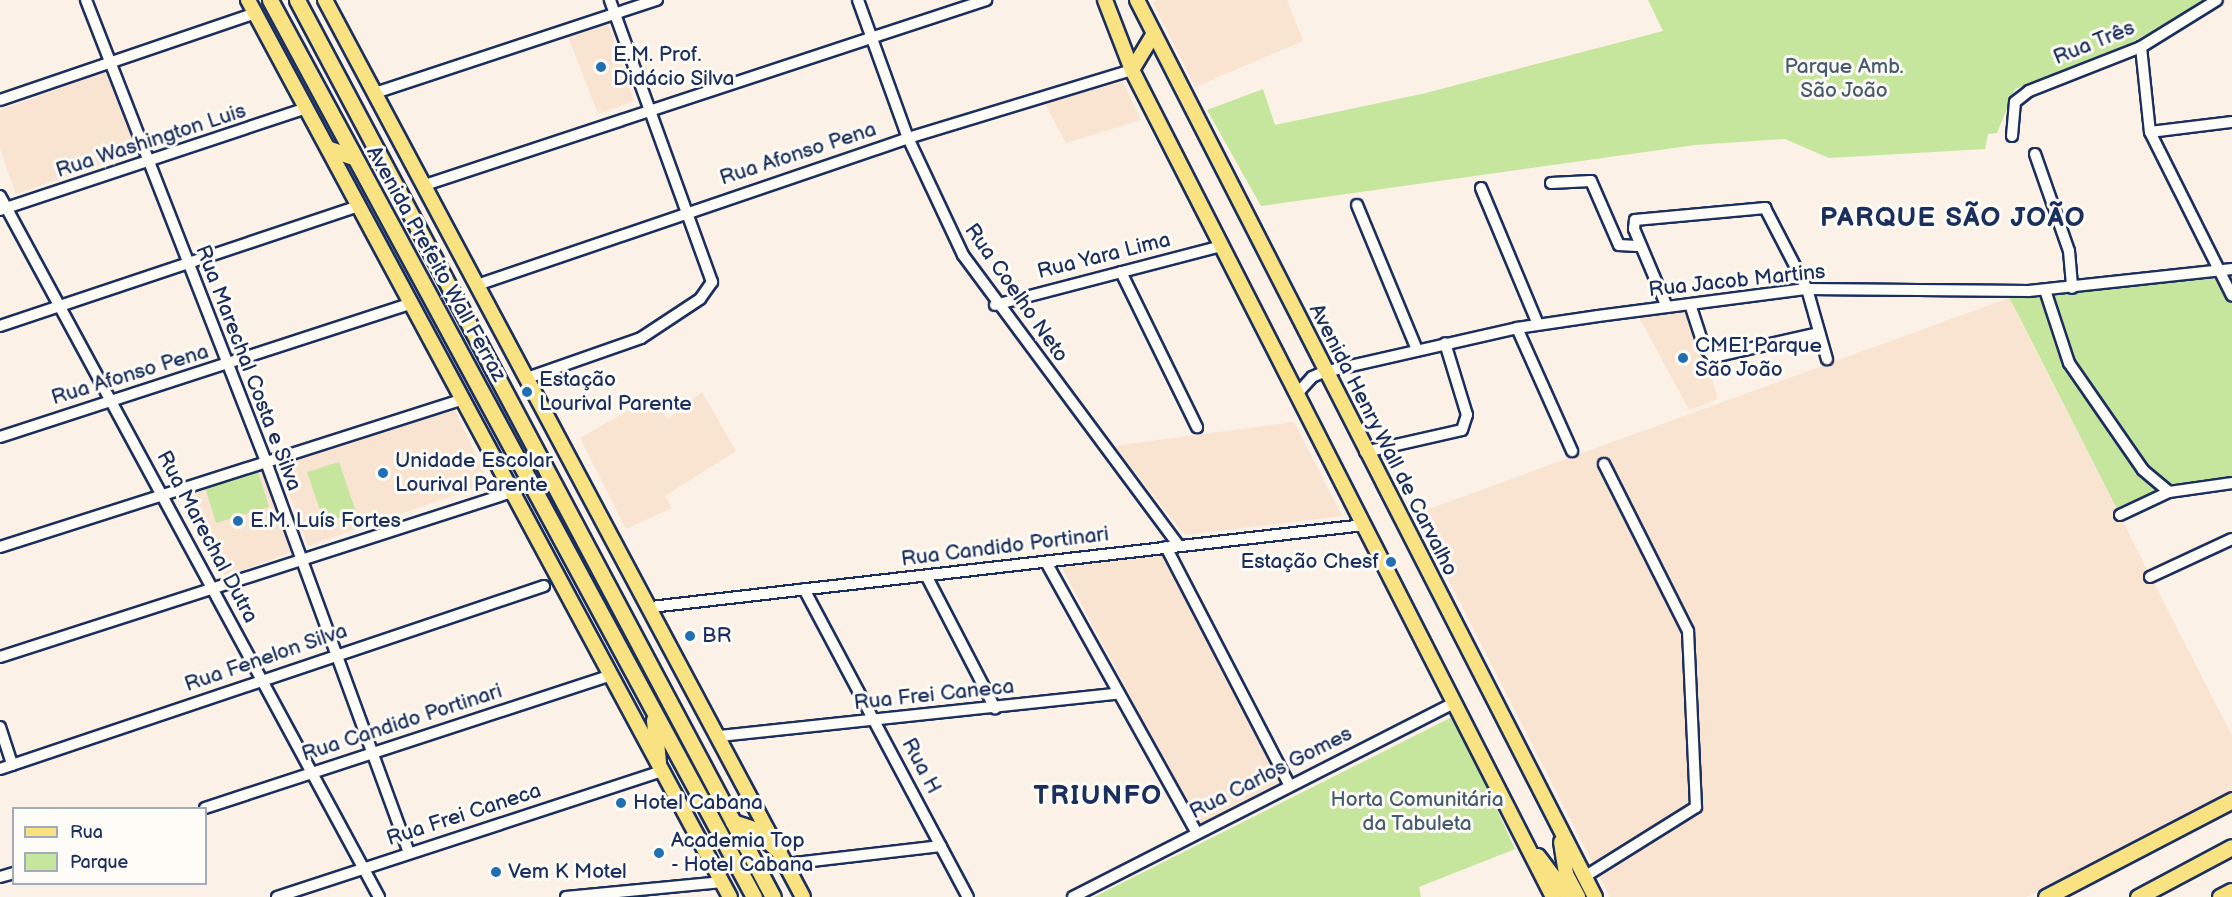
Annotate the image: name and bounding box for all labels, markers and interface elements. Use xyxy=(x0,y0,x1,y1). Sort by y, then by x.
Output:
street label: Rua Três xyxy=(2049,15,2139,71)
place label: E.M. Prof. Didácio Silva xyxy=(613,42,735,92)
park label: Parque Amb. São João xyxy=(1784,54,1904,104)
marker: E.M. Prof. Didácio Silva xyxy=(594,60,608,74)
street label: Rua Washington Luis xyxy=(52,98,250,184)
street label: Rua Afonso Pena xyxy=(717,117,879,191)
street label: Avenida Prefeito Wall Ferraz xyxy=(360,142,512,386)
district label: PARQUE SÃO JOÃO xyxy=(1820,203,2086,235)
street label: Rua Coelho Neto xyxy=(959,219,1073,367)
street label: Rua Yara Lima xyxy=(1034,227,1174,285)
street label: Rua Marechal Costa e Silva xyxy=(189,241,307,495)
street label: Rua Jacob Martins xyxy=(1647,259,1827,303)
street label: Avenida Henry Wall de Carvalho xyxy=(1303,299,1463,581)
place label: CMEI Parque São João xyxy=(1695,333,1822,383)
street label: Rua Afonso Pena xyxy=(48,339,212,411)
marker: CMEI Parque São João xyxy=(1676,351,1690,365)
place label: Estação Lourival Parente xyxy=(539,367,692,417)
marker: Estação Lourival Parente xyxy=(520,385,534,399)
street label: Rua Marechal Dutra xyxy=(151,447,263,627)
place label: Unidade Escolar Lourival Parente xyxy=(395,448,553,498)
marker: Unidade Escolar Lourival Parente xyxy=(376,466,390,480)
place label: E.M. Luís Fortes xyxy=(250,508,401,534)
marker: E.M. Luís Fortes xyxy=(231,514,245,528)
street label: Rua Candido Portinari xyxy=(900,522,1110,572)
place label: Estação Chesf xyxy=(1240,549,1379,575)
marker: Estação Chesf xyxy=(1384,555,1398,569)
street label: Rua Fenelon Silva xyxy=(181,618,351,698)
place label: BR xyxy=(702,623,731,649)
marker: BR xyxy=(683,629,697,643)
street label: Rua Frei Caneca xyxy=(853,674,1015,716)
street label: Rua Candido Portinari xyxy=(299,679,505,767)
street label: Rua Carlos Gomes xyxy=(1186,721,1356,825)
street label: Rua H xyxy=(896,734,946,798)
street label: Rua Frei Caneca xyxy=(384,778,544,852)
district label: TRIUNFO xyxy=(1033,781,1163,813)
park label: Horta Comunitária da Tabuleta xyxy=(1330,787,1504,837)
place label: Hotel Cabana xyxy=(633,790,763,816)
marker: Hotel Cabana xyxy=(614,796,628,810)
legend xyxy=(12,807,207,885)
text: Rua xyxy=(70,822,103,843)
place label: Academia Top - Hotel Cabana xyxy=(671,828,814,878)
marker: Academia Top - Hotel Cabana xyxy=(652,846,666,860)
text: Parque xyxy=(70,852,128,873)
place label: Vem K Motel xyxy=(508,859,627,885)
marker: Vem K Motel xyxy=(489,865,503,879)

